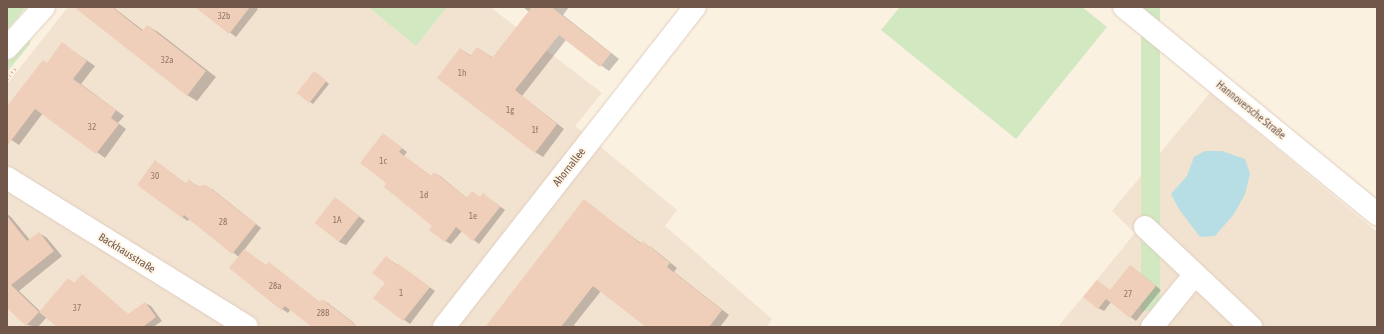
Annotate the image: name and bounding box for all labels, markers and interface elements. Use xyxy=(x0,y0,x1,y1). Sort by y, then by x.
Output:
house number: 32b xyxy=(218,11,230,21)
house number: 32a xyxy=(161,55,173,65)
house number: 1h xyxy=(458,68,466,78)
street label: Hannoversche Straße xyxy=(1214,78,1288,142)
house number: 1g xyxy=(506,105,514,115)
house number: 32 xyxy=(88,122,96,132)
house number: 1f xyxy=(532,125,538,135)
street label: Ahornallee xyxy=(550,145,588,189)
house number: 1c xyxy=(379,156,387,166)
house number: 30 xyxy=(151,171,159,181)
house number: 1d xyxy=(420,190,428,200)
house number: 1e xyxy=(469,211,477,221)
house number: 1A xyxy=(333,215,341,225)
house number: 28 xyxy=(219,217,227,227)
street label: Backhausstraße xyxy=(96,230,158,276)
house number: 28a xyxy=(269,281,281,291)
house number: 1 xyxy=(399,288,403,298)
house number: 27 xyxy=(1124,289,1132,299)
house number: 37 xyxy=(73,303,81,313)
house number: 28B xyxy=(317,308,329,318)

